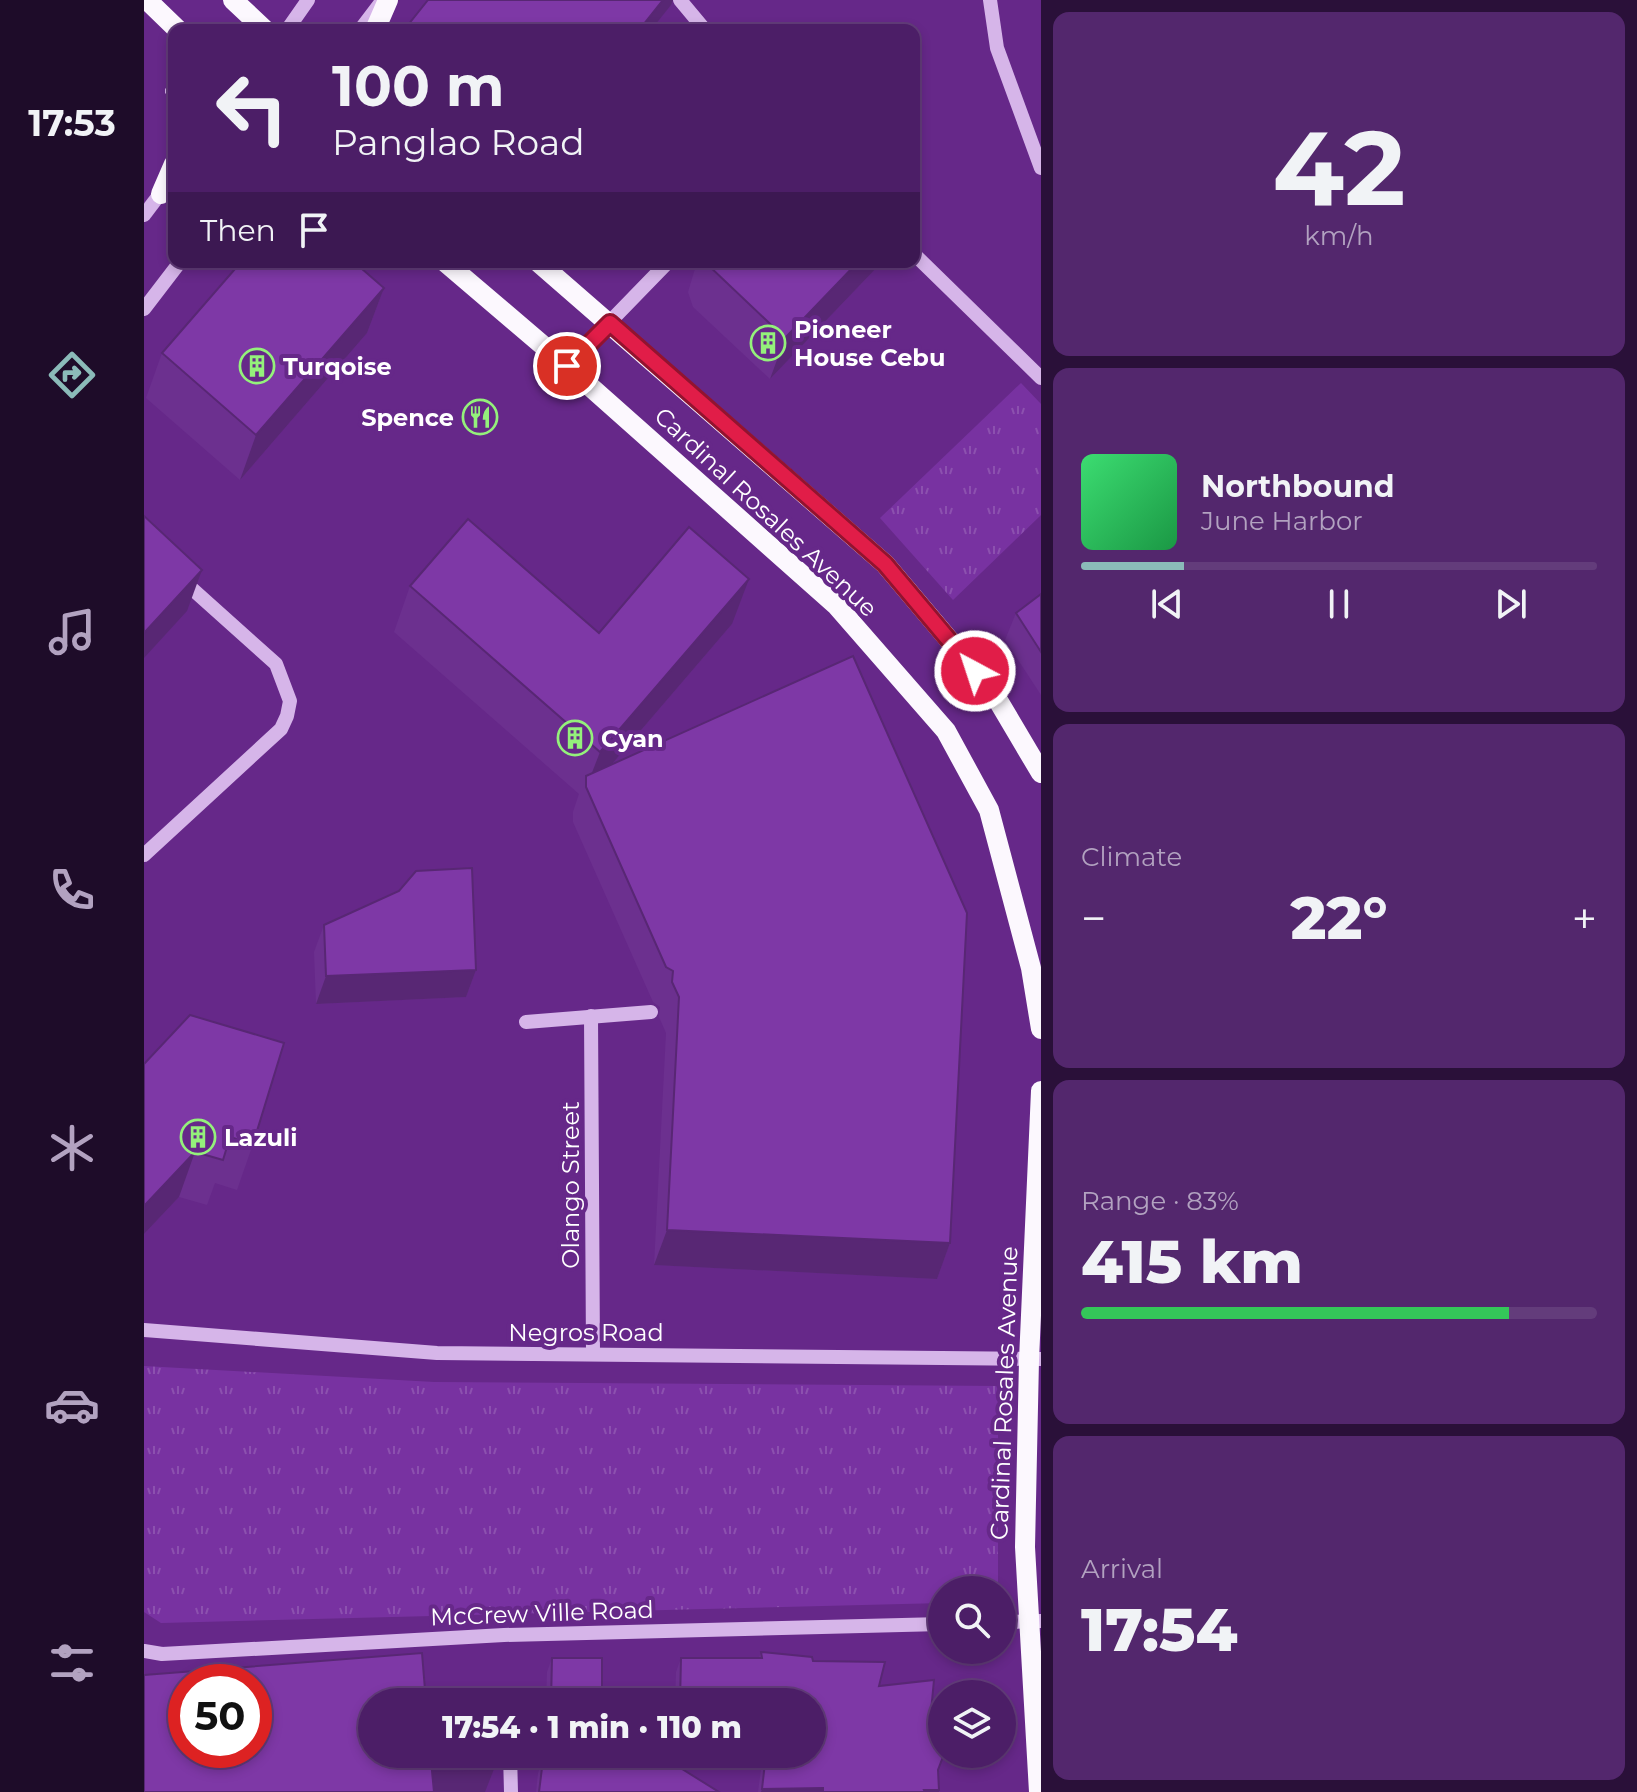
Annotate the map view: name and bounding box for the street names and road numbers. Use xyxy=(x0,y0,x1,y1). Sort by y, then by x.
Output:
street label: Cardinal Rosales Avenue xyxy=(649,401,883,623)
street label: Olango Street xyxy=(556,1101,585,1269)
street label: Cardinal Rosales Avenue xyxy=(984,1246,1024,1540)
street label: Negros Road xyxy=(508,1318,664,1347)
street label: McCrew Ville Road xyxy=(430,1595,654,1631)

